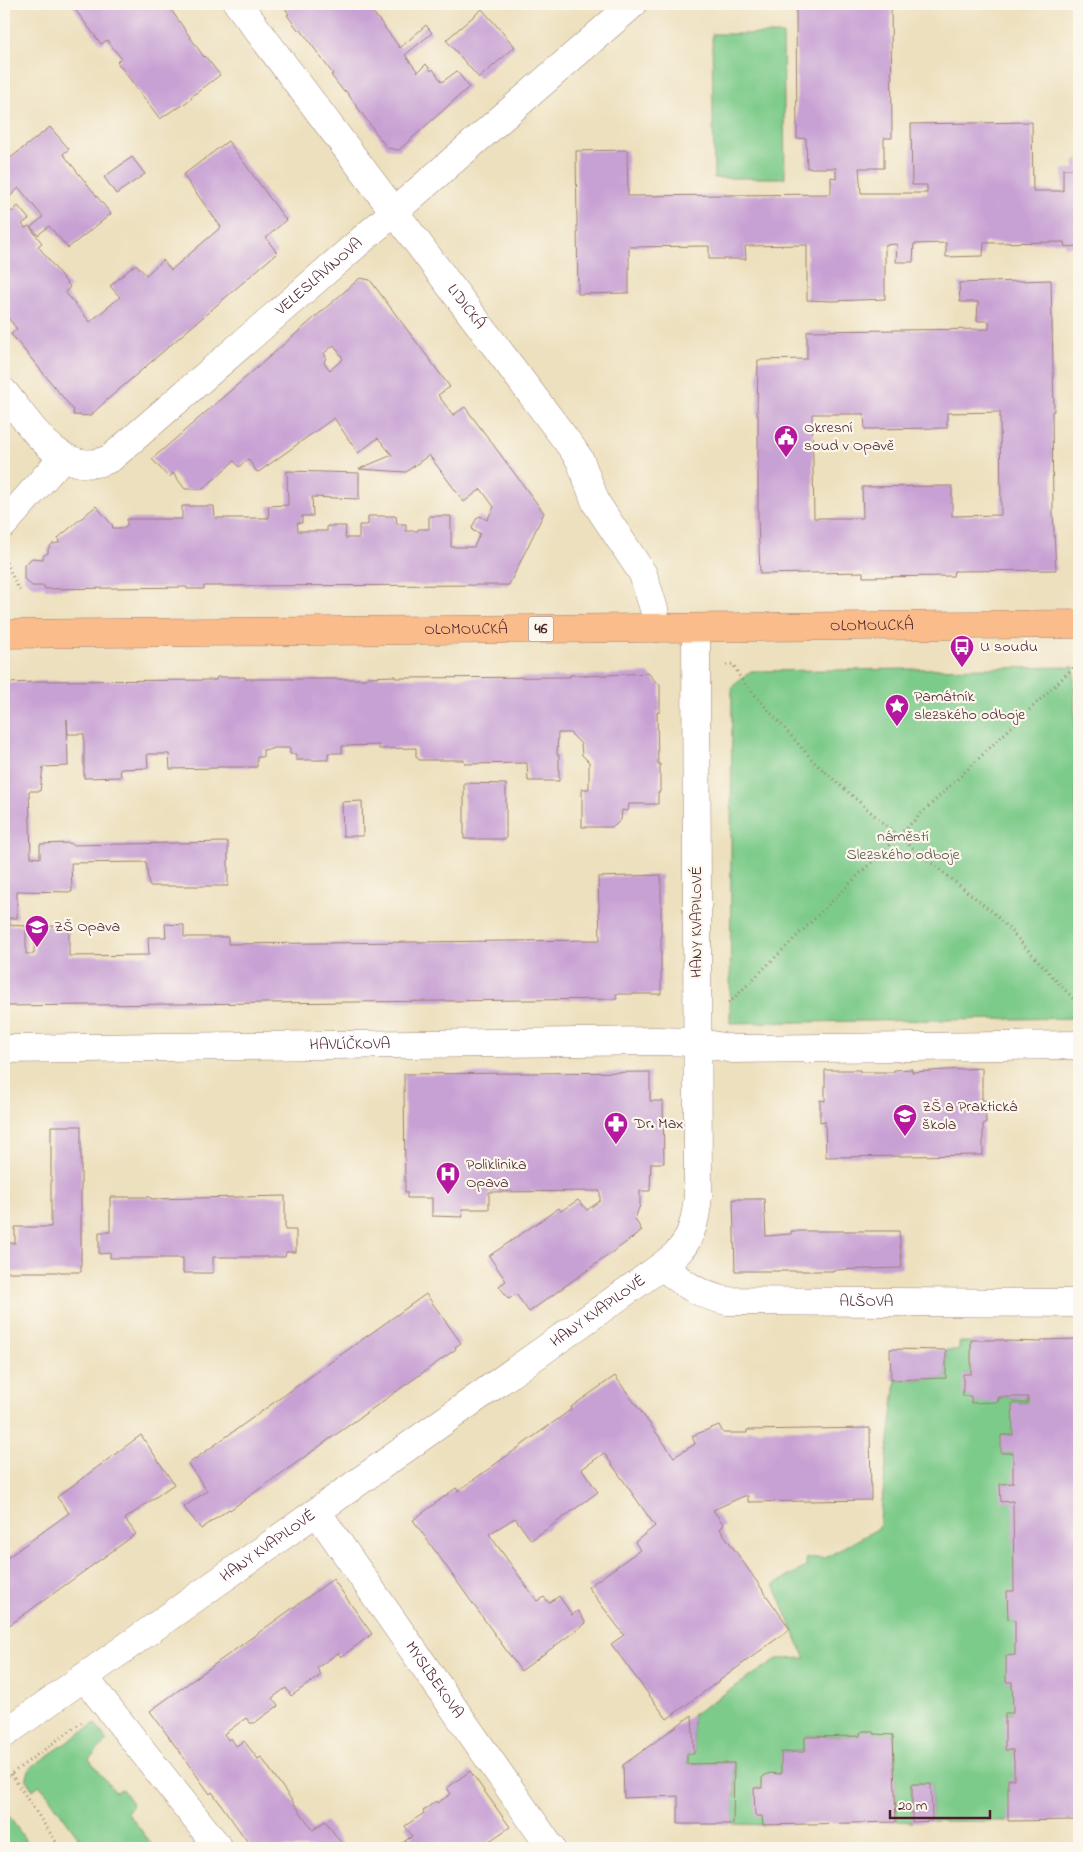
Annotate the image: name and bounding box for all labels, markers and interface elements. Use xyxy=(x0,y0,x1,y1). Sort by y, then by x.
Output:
street label: VELESLAVÍNOVA xyxy=(270,232,368,322)
street label: LIDICKÁ xyxy=(441,279,491,335)
place label: Okresní soud v Opavě xyxy=(804,416,895,458)
public building icon: Okresní soud v Opavě xyxy=(773,424,799,458)
street label: OLOMOUCKÁ xyxy=(830,614,914,638)
road number: 46 xyxy=(528,616,554,642)
street label: OLOMOUCKÁ xyxy=(424,617,508,642)
bus stop icon: U soudu xyxy=(949,634,975,668)
place label: U soudu xyxy=(980,635,1038,659)
place label: Památník slezského odboje xyxy=(914,685,1026,727)
place icon: Památník slezského odboje xyxy=(884,693,910,727)
park label: náměstí Slezského odboje xyxy=(846,825,960,867)
street label: HANY KVAPILOVÉ xyxy=(685,866,709,978)
school or university icon: ZŠ Opava xyxy=(24,914,50,948)
place label: ZŠ Opava xyxy=(54,915,120,939)
street label: HAVLÍČKOVA xyxy=(309,1032,391,1057)
place label: ZŠ a Praktická škola xyxy=(922,1095,1017,1137)
school or university icon: ZŠ a Praktická škola xyxy=(892,1103,918,1137)
pharmacy icon: Dr. Max xyxy=(603,1111,629,1145)
place label: Dr. Max xyxy=(633,1112,684,1136)
place label: Poliklinika Opava xyxy=(466,1153,527,1195)
hospital icon: Poliklinika Opava xyxy=(435,1161,461,1195)
street label: HANY KVAPILOVÉ xyxy=(545,1269,651,1354)
street label: ALŠOVA xyxy=(839,1290,894,1314)
street label: HANY KVAPILOVÉ xyxy=(215,1504,321,1589)
street label: MYSLBEKOVA xyxy=(399,1637,470,1724)
scale bar xyxy=(890,1787,990,1819)
text: 20 m xyxy=(898,1795,928,1817)

